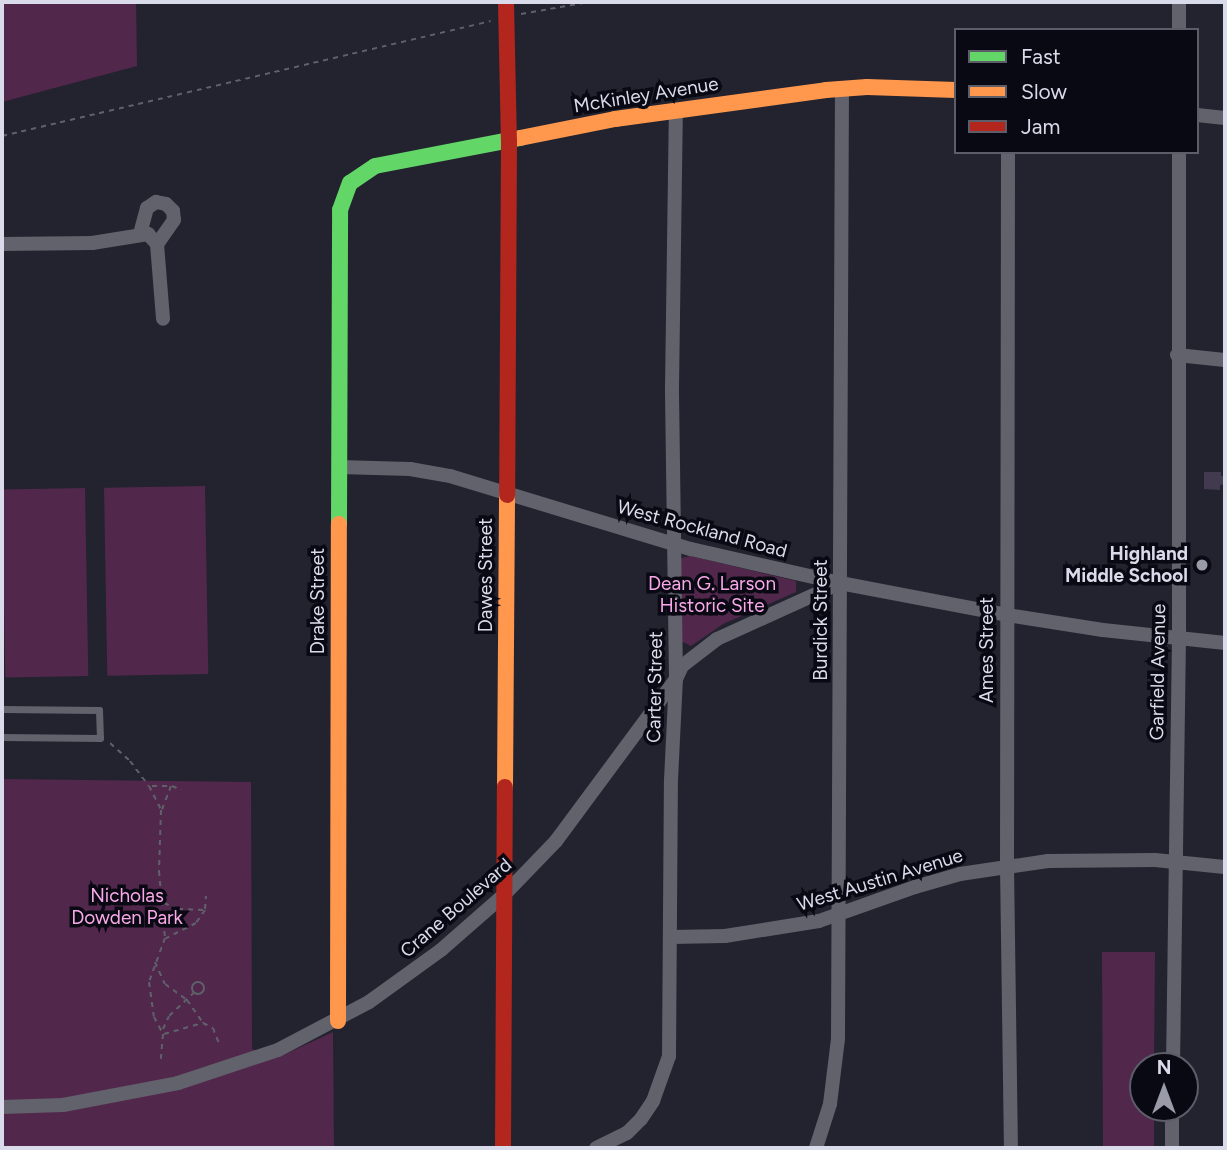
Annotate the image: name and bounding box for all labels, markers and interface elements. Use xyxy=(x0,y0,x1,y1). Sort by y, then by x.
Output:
legend xyxy=(954,28,1199,154)
text: Fast xyxy=(1021,44,1061,69)
street label: McKinley Avenue xyxy=(572,72,720,118)
text: Slow xyxy=(1021,79,1067,104)
text: Jam xyxy=(1021,114,1060,139)
street label: West Rockland Road xyxy=(615,495,789,563)
street label: Dawes Street xyxy=(475,518,497,632)
place label: Highland Middle School xyxy=(1065,543,1188,587)
street label: Drake Street xyxy=(307,548,329,654)
marker: Highland Middle School xyxy=(1194,557,1210,573)
street label: Burdick Street xyxy=(810,559,832,681)
park label: Dean G. Larson Historic Site xyxy=(648,573,776,617)
street label: Ames Street xyxy=(976,597,998,703)
street label: Garfield Avenue xyxy=(1145,604,1171,740)
street label: Carter Street xyxy=(643,631,667,743)
street label: West Austin Avenue xyxy=(794,844,966,916)
street label: Crane Boulevard xyxy=(396,853,516,963)
park label: Nicholas Dowden Park xyxy=(71,885,183,929)
north arrow xyxy=(1129,1052,1199,1122)
text: N xyxy=(1157,1056,1171,1079)

